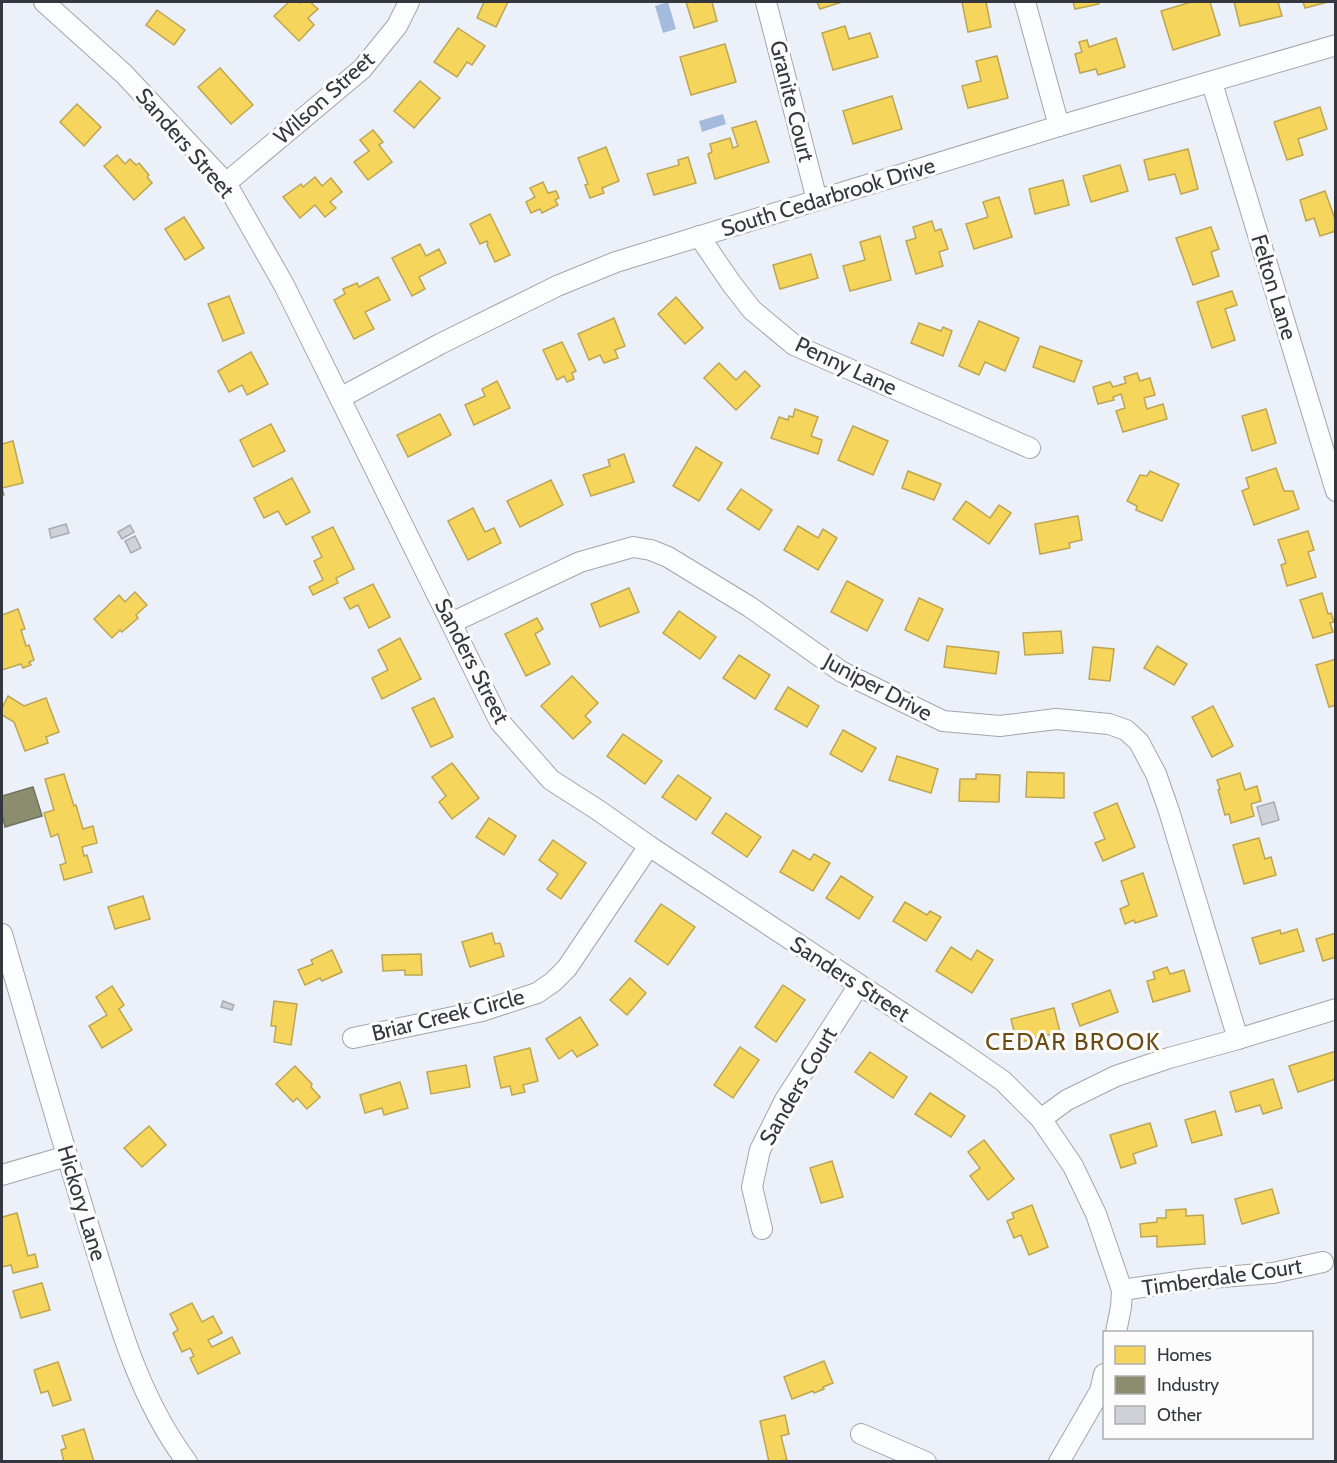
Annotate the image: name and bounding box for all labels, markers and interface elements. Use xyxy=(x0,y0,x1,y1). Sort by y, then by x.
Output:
street label: Granite Court xyxy=(764,38,820,165)
street label: Wilson Street xyxy=(268,46,380,150)
street label: Sanders Street xyxy=(130,83,240,204)
street label: South Cedarbrook Drive xyxy=(718,152,938,242)
street label: Felton Lane xyxy=(1245,231,1303,343)
street label: Penny Lane xyxy=(791,331,901,401)
street label: Sanders Street xyxy=(429,594,515,729)
street label: Juniper Drive xyxy=(818,647,937,727)
street label: Sanders Street xyxy=(785,930,915,1028)
street label: Briar Creek Circle xyxy=(369,983,527,1047)
street label: Sanders Court xyxy=(753,1022,843,1150)
district label: CEDAR BROOK xyxy=(985,1027,1161,1056)
street label: Hickory Lane xyxy=(52,1142,112,1264)
street label: Timberdale Court xyxy=(1140,1252,1304,1302)
legend xyxy=(1103,1331,1313,1439)
text: Homes xyxy=(1157,1344,1212,1366)
text: Industry xyxy=(1157,1374,1219,1396)
text: Other xyxy=(1157,1404,1202,1426)

